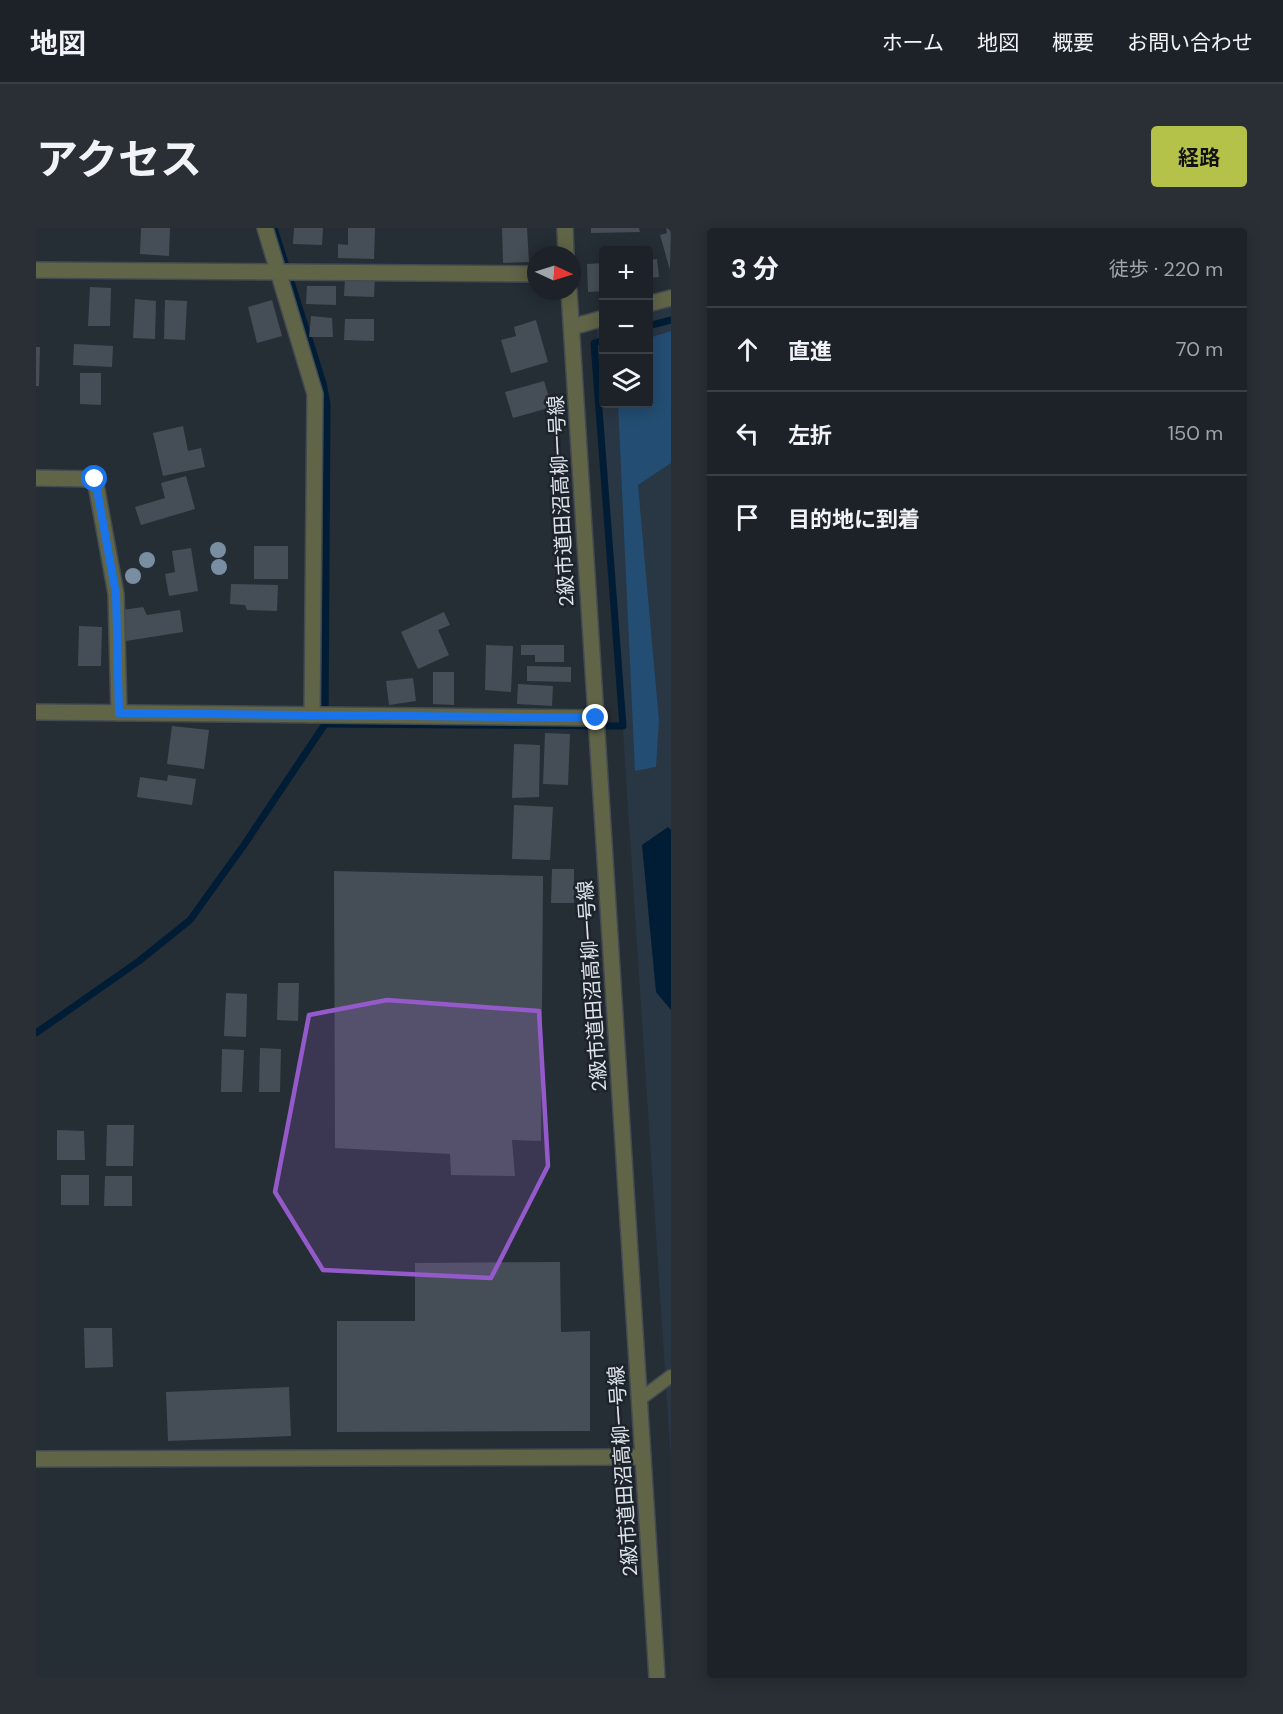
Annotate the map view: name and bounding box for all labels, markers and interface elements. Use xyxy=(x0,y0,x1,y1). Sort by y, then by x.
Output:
text: 地図 xyxy=(30,25,86,62)
text: ホーム xyxy=(882,29,944,57)
text: 地図 xyxy=(977,29,1019,57)
text: 概要 xyxy=(1052,29,1094,57)
text: お問い合わせ xyxy=(1127,29,1253,57)
button: 経路 xyxy=(1151,126,1247,187)
text: アクセス xyxy=(36,132,202,187)
north arrow xyxy=(527,246,581,300)
map controls xyxy=(599,246,653,408)
button: + xyxy=(599,246,653,300)
text: 3 分 xyxy=(731,252,779,286)
text: 徒歩 · 220 m xyxy=(1109,256,1223,282)
button: − xyxy=(599,300,653,354)
icon: ahead xyxy=(731,333,764,366)
text: 70 m xyxy=(1176,336,1223,362)
text: 直進 xyxy=(788,337,832,366)
button: layers xyxy=(599,354,653,408)
street label: 2級市道田沼高柳一号線 xyxy=(542,395,580,607)
icon: left xyxy=(731,417,764,450)
text: 150 m xyxy=(1168,420,1223,446)
text: 左折 xyxy=(788,421,832,450)
route start xyxy=(81,465,107,491)
icon: arrive xyxy=(731,501,764,534)
text: 目的地に到着 xyxy=(788,505,920,534)
route end xyxy=(582,704,608,730)
street label: 2級市道田沼高柳一号線 xyxy=(572,880,612,1092)
street label: 2級市道田沼高柳一号線 xyxy=(603,1365,643,1577)

